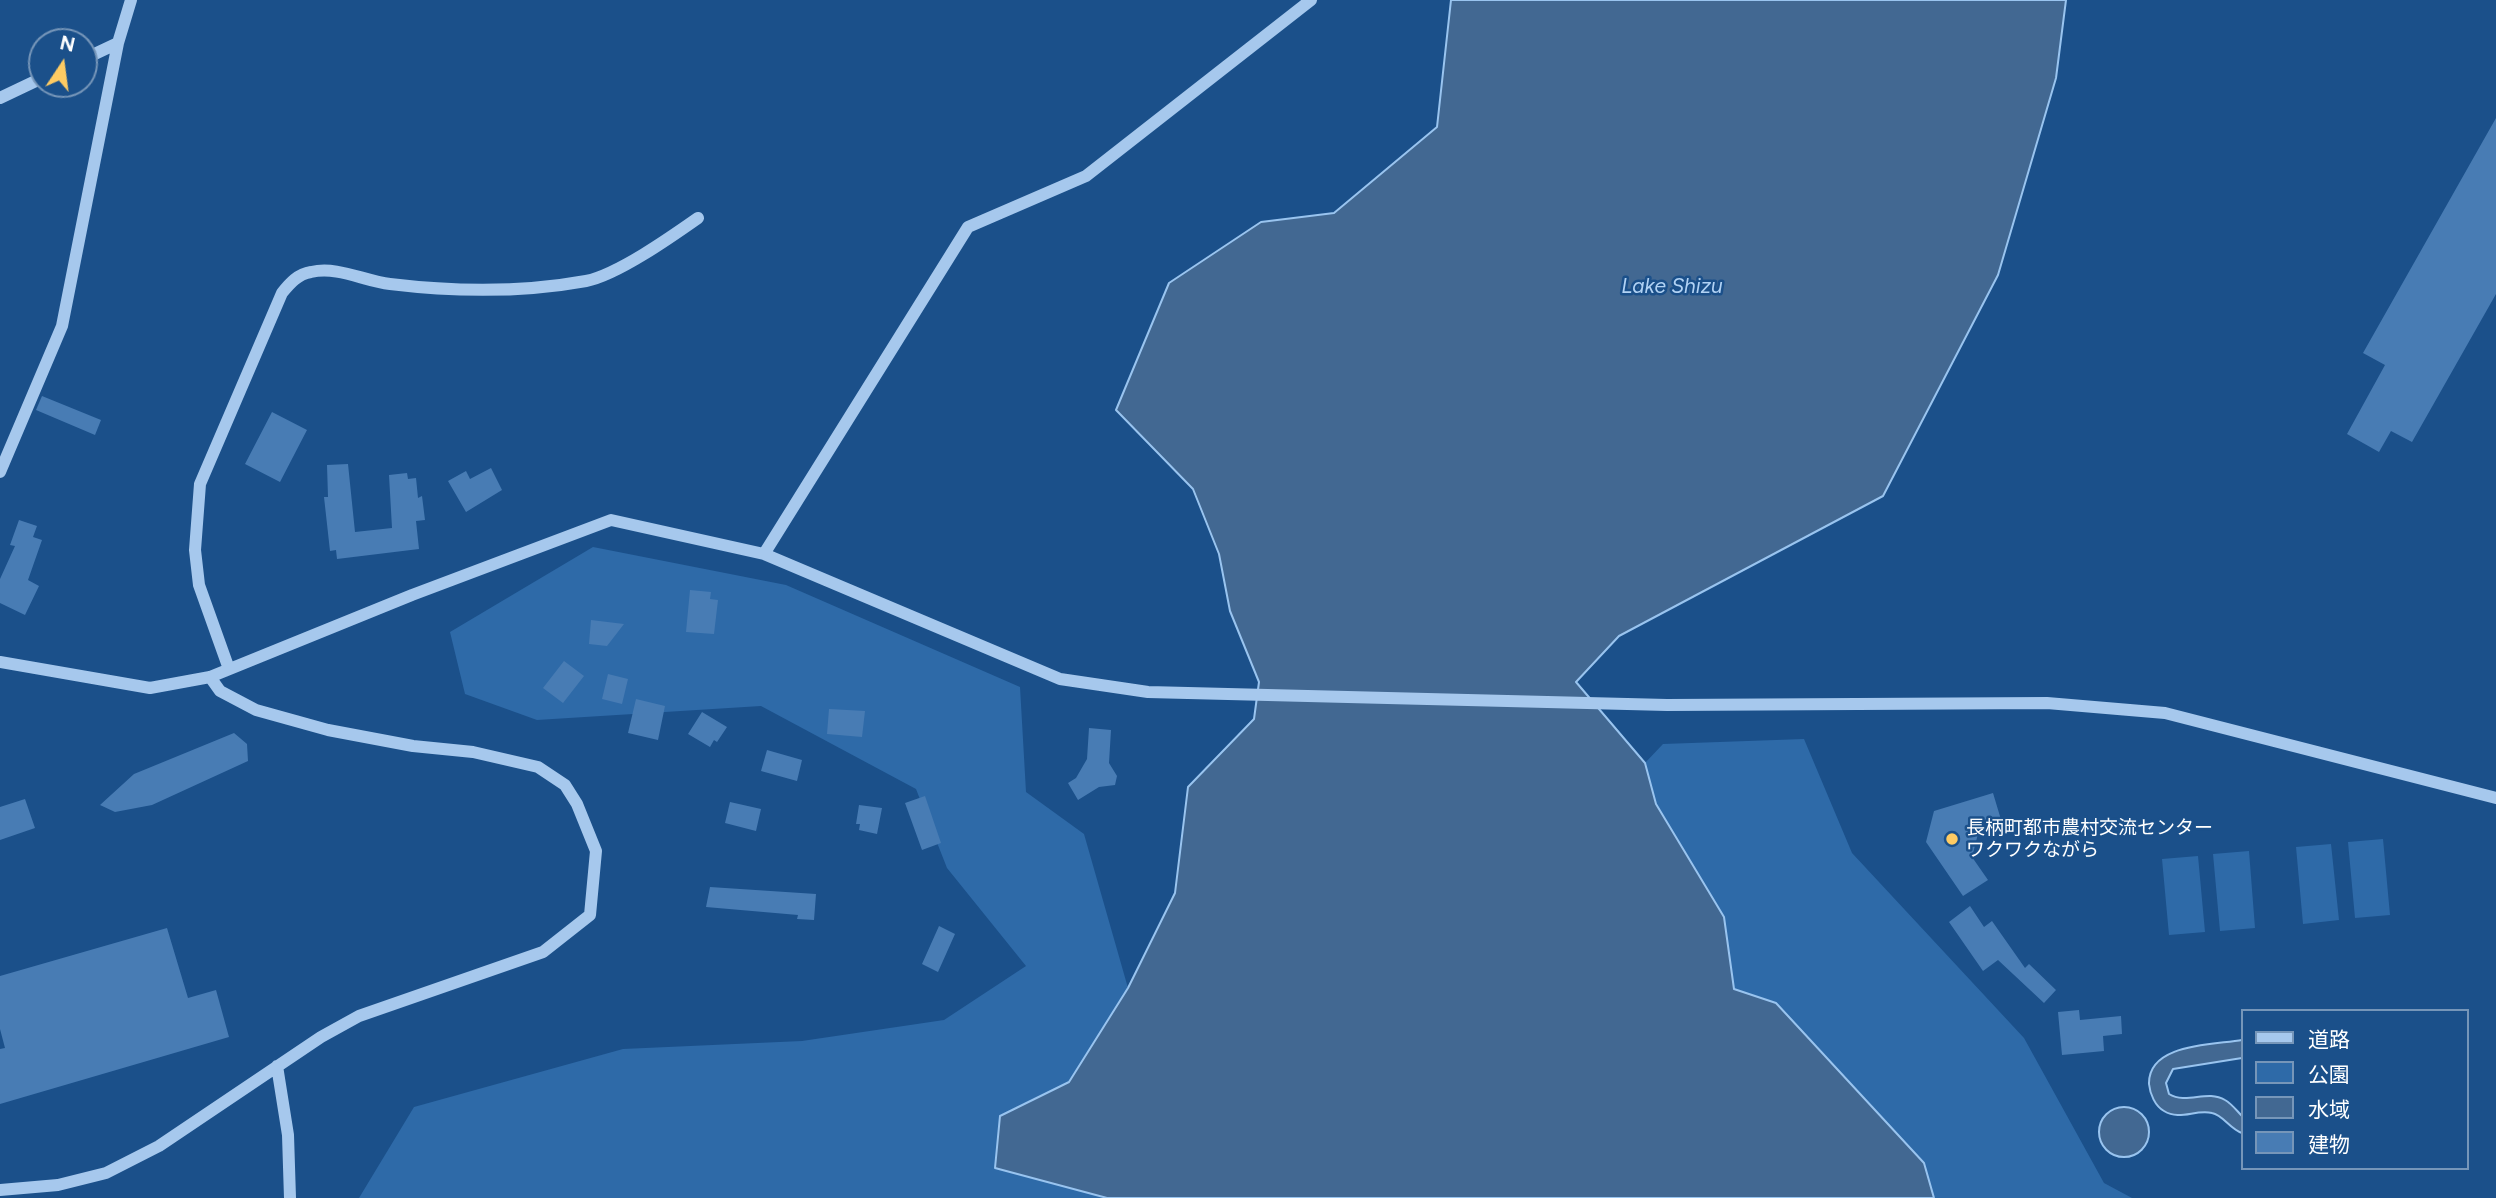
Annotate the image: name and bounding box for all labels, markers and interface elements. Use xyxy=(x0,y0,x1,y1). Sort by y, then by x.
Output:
north arrow xyxy=(28,28,98,98)
text: N xyxy=(58,31,77,57)
water label: Lake Shizu xyxy=(1621,274,1723,300)
place label: 長柄町都市農村交流センター ワクワクながら xyxy=(1966,817,2213,861)
marker: 長柄町都市農村交流センター ワクワクながら xyxy=(1944,831,1960,847)
legend xyxy=(2240,1009,2468,1170)
text: 道路 xyxy=(2308,1027,2350,1052)
text: 公園 xyxy=(2308,1062,2350,1087)
text: 水域 xyxy=(2308,1097,2350,1122)
text: 建物 xyxy=(2308,1132,2350,1157)

